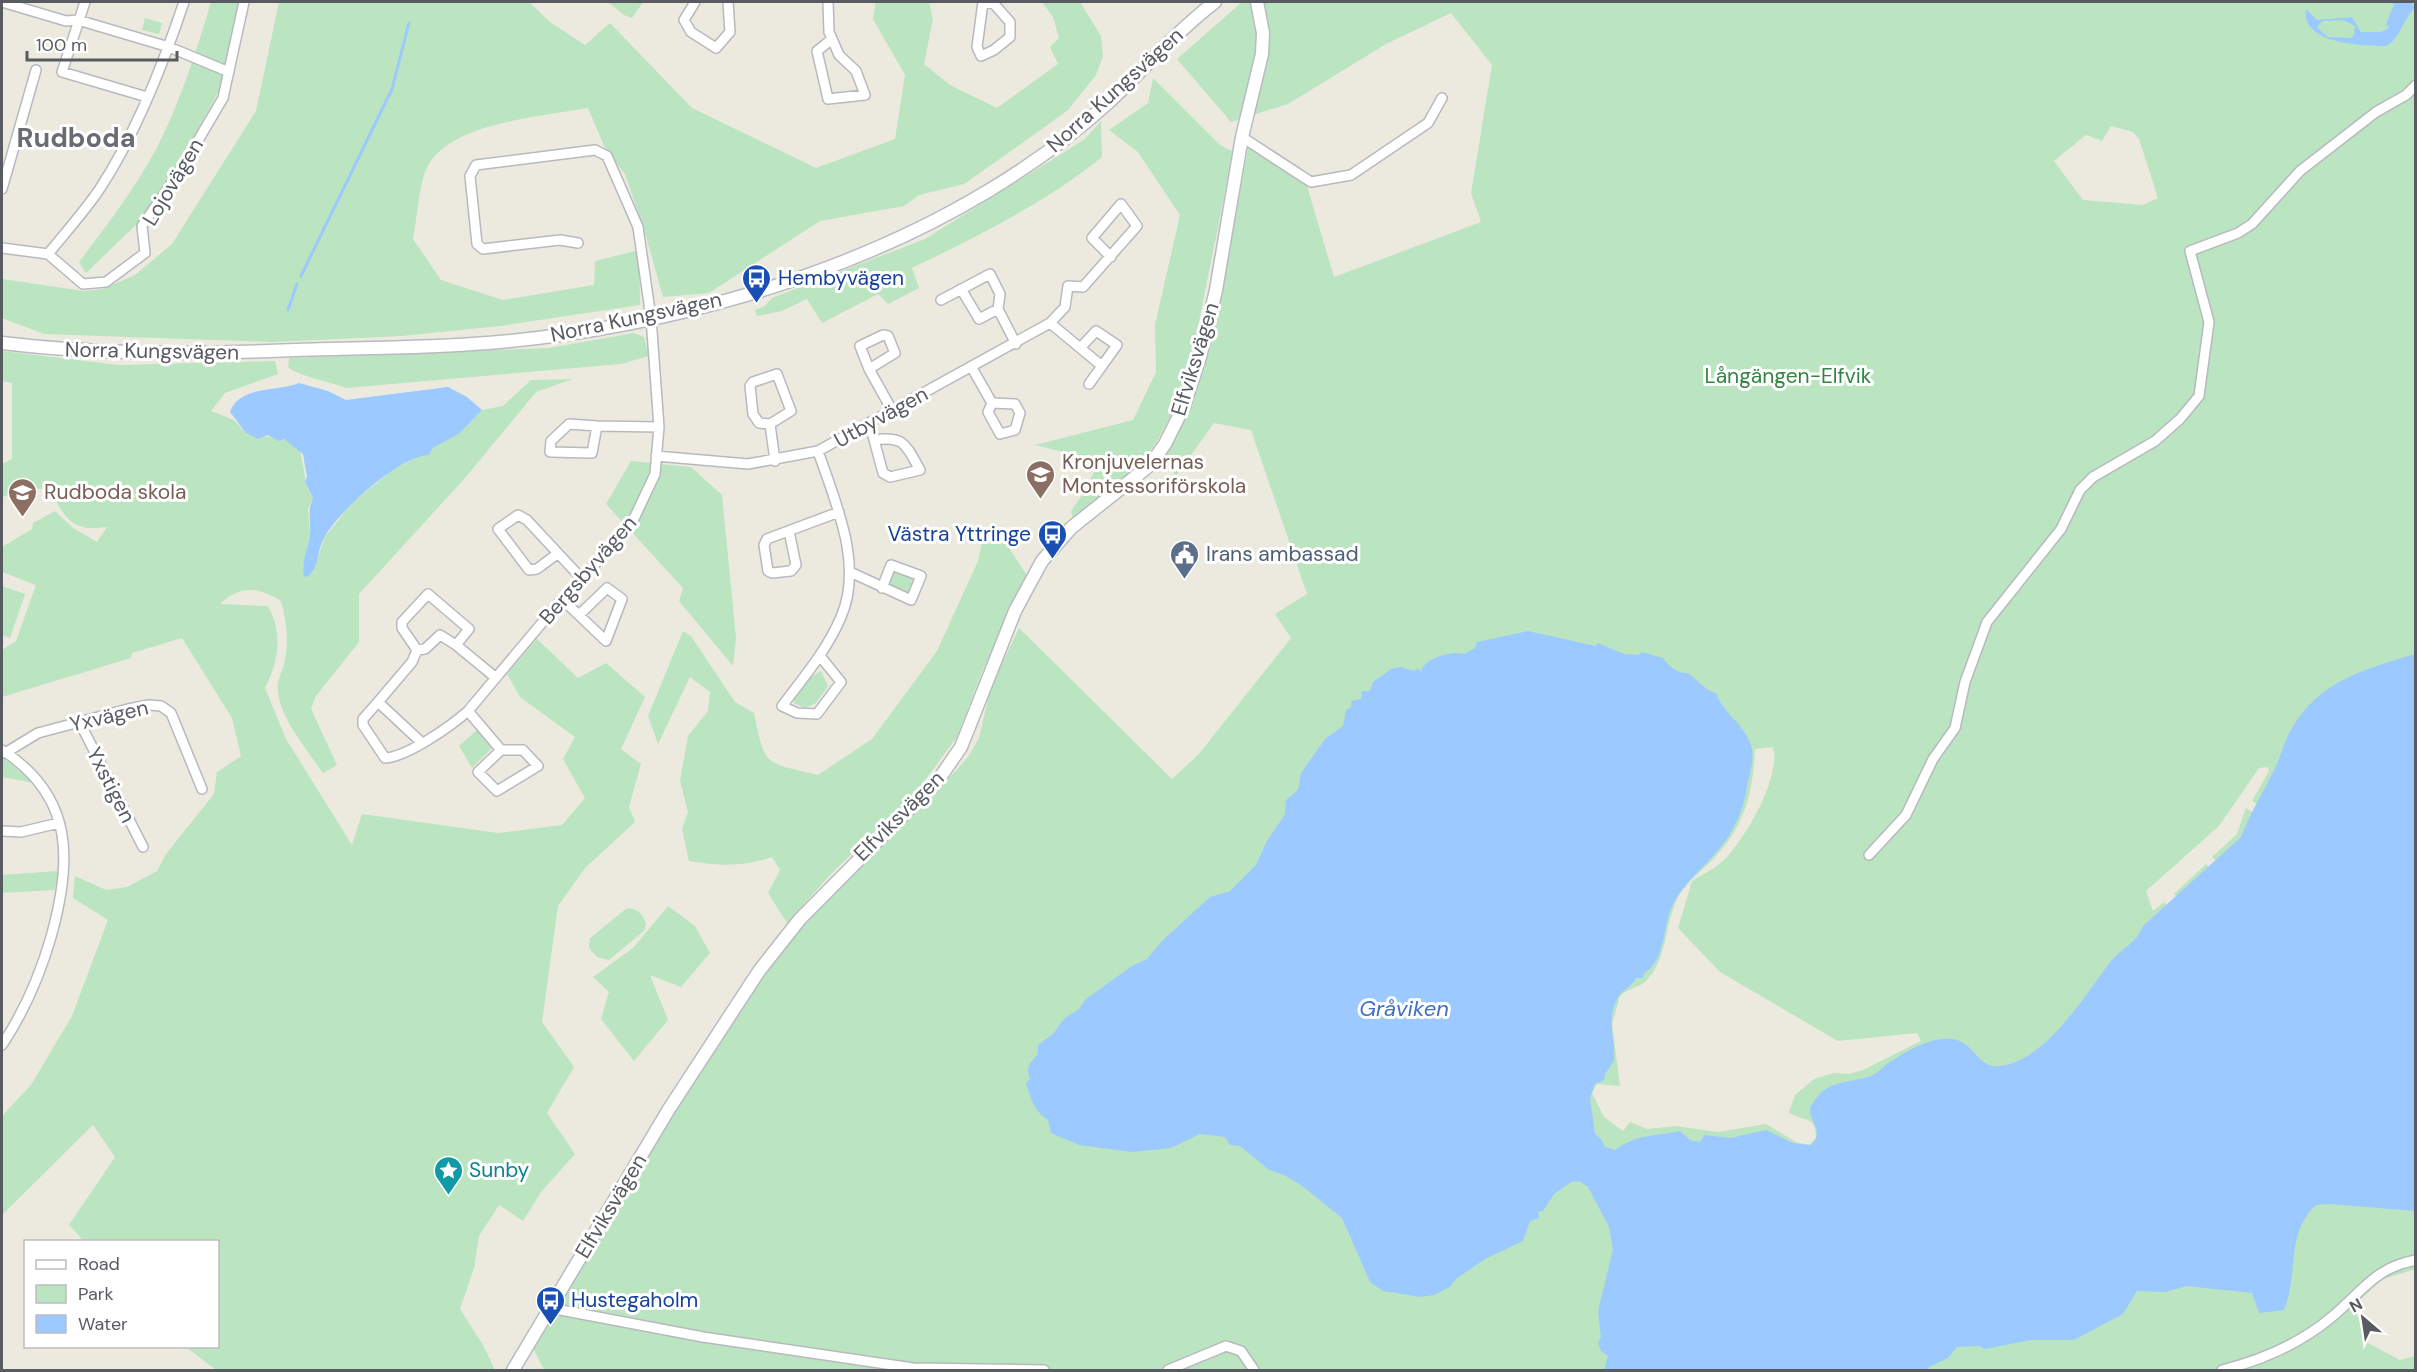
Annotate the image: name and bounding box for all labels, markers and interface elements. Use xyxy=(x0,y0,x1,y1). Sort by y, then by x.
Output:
street label: Norra Kungsvägen xyxy=(1041,21,1189,159)
scale bar xyxy=(27,24,177,62)
text: 100 m xyxy=(36,33,87,57)
district label: Rudboda xyxy=(16,120,136,155)
street label: Lojovägen xyxy=(136,133,210,231)
bus stop icon: Hembyvägen xyxy=(741,262,773,304)
place label: Hembyvägen xyxy=(778,264,904,292)
street label: Norra Kungsvägen xyxy=(548,285,724,349)
street label: Elfviksvägen xyxy=(1165,299,1225,419)
street label: Norra Kungsvägen xyxy=(65,335,239,367)
park label: Långängen-Elfvik xyxy=(1705,362,1872,390)
street label: Utbyvägen xyxy=(829,380,933,454)
place label: Kronjuvelernas Montessoriförskola xyxy=(1062,448,1246,500)
school or university icon: Kronjuvelernas Montessoriförskola xyxy=(1025,458,1057,500)
school or university icon: Rudboda skola xyxy=(7,476,39,518)
place label: Rudboda skola xyxy=(44,478,186,506)
street label: Bergsbyvägen xyxy=(533,510,643,630)
bus stop icon: Västra Yttringe xyxy=(1036,518,1068,560)
place label: Västra Yttringe xyxy=(888,520,1031,548)
public building icon: Irans ambassad xyxy=(1169,538,1201,580)
place label: Irans ambassad xyxy=(1206,540,1359,568)
street label: Yxvägen xyxy=(67,693,151,739)
street label: Yxstigen xyxy=(80,742,142,828)
street label: Elfviksvägen xyxy=(848,765,950,867)
water label: Gråviken xyxy=(1359,994,1449,1023)
street label: Elfviksvägen xyxy=(569,1149,653,1263)
place icon: Sunby xyxy=(432,1154,464,1196)
place label: Sunby xyxy=(469,1156,530,1184)
legend xyxy=(24,1240,219,1348)
text: Road xyxy=(78,1252,120,1276)
text: Park xyxy=(78,1282,114,1306)
bus stop icon: Hustegaholm xyxy=(534,1284,566,1326)
place label: Hustegaholm xyxy=(571,1286,698,1314)
north arrow xyxy=(2333,1288,2393,1348)
text: N xyxy=(2346,1293,2366,1317)
text: Water xyxy=(78,1312,128,1336)

